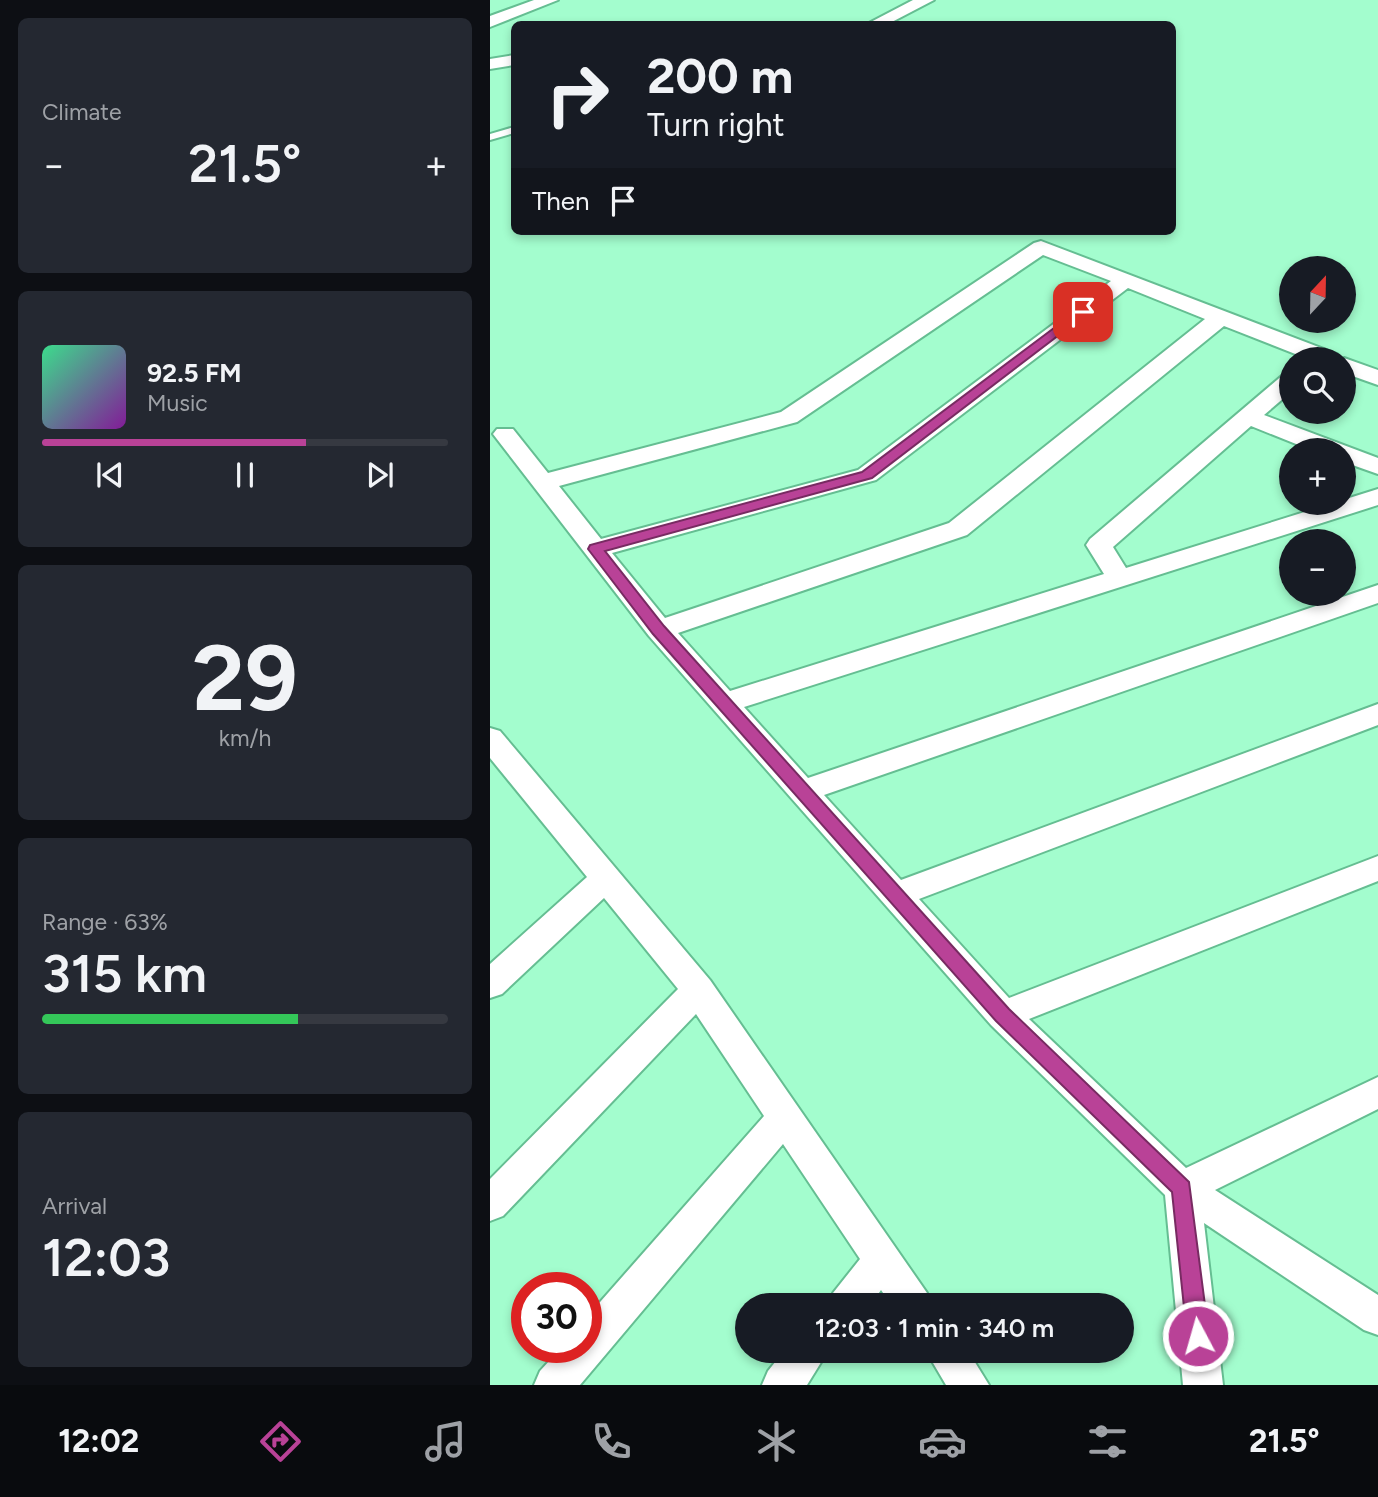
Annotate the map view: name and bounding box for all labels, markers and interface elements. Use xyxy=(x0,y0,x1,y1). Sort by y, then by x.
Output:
text: 200 m xyxy=(647,46,793,105)
icon: right xyxy=(532,49,623,140)
text: Climate xyxy=(42,98,121,126)
text: Turn right xyxy=(647,106,785,144)
text: 21.5° xyxy=(188,133,302,195)
text: − xyxy=(42,142,66,188)
text: + xyxy=(424,142,448,188)
icon: arrive xyxy=(604,182,642,220)
text: Then xyxy=(532,185,590,217)
north arrow xyxy=(1279,256,1356,332)
map controls xyxy=(1279,256,1356,606)
pin xyxy=(1053,282,1113,342)
icon: arrive xyxy=(1064,293,1102,331)
button: search xyxy=(1279,347,1356,424)
text: 92.5 FM xyxy=(147,357,242,389)
text: Music xyxy=(147,389,208,417)
button: + xyxy=(1279,438,1356,515)
icon: previous xyxy=(91,456,129,494)
icon: pause xyxy=(226,456,264,494)
icon: next xyxy=(361,456,399,494)
button: − xyxy=(1279,529,1356,606)
text: 29 xyxy=(192,624,298,733)
text: km/h xyxy=(219,724,271,752)
text: Range · 63% xyxy=(42,908,168,936)
text: 315 km xyxy=(42,943,207,1005)
text: Arrival xyxy=(42,1192,107,1220)
text: 12:03 xyxy=(42,1227,170,1289)
speed limit sign: 30 xyxy=(511,1272,602,1363)
position arrow xyxy=(1161,1299,1235,1373)
text: 12:03 · 1 min · 340 m xyxy=(815,1312,1054,1344)
icon: directions xyxy=(256,1417,305,1466)
icon: music xyxy=(421,1417,470,1466)
icon: phone xyxy=(587,1417,636,1466)
icon: climate xyxy=(752,1417,801,1466)
icon: car xyxy=(918,1417,967,1466)
icon: filters xyxy=(1083,1417,1132,1466)
text: 12:02 xyxy=(58,1422,139,1460)
text: 21.5° xyxy=(1249,1422,1320,1460)

